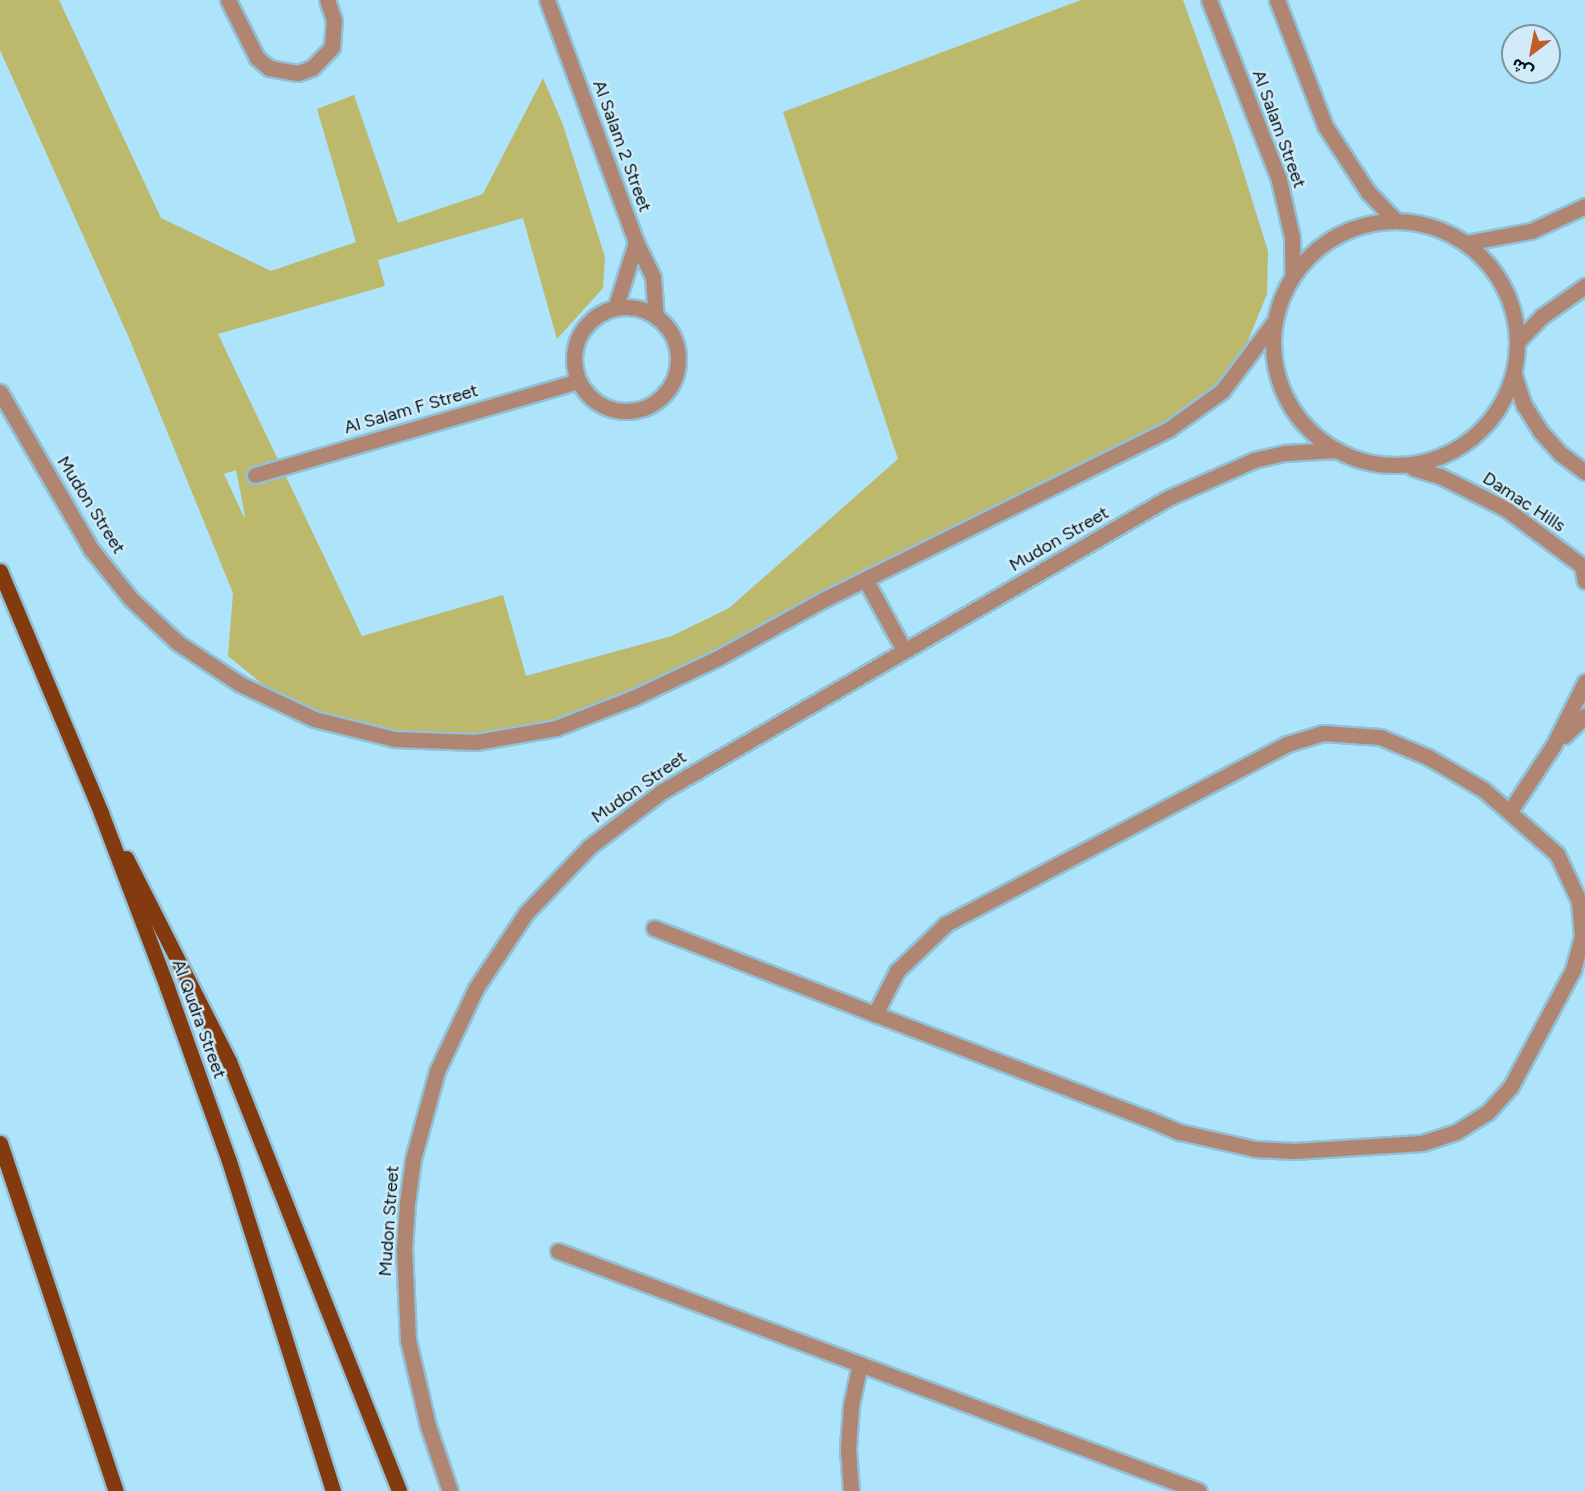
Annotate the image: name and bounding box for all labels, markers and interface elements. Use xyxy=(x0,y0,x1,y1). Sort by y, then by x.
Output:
north arrow xyxy=(1501,24,1561,84)
text: ش xyxy=(1508,54,1537,82)
street label: Al Salam Street xyxy=(1248,67,1310,191)
street label: Al Salam 2 Street xyxy=(588,77,656,215)
street label: Al Salam F Street xyxy=(342,380,480,438)
street label: Mudon Street xyxy=(52,452,130,558)
street label: Damac Hills xyxy=(1479,467,1569,537)
street label: Mudon Street xyxy=(1005,502,1113,576)
street label: Mudon Street xyxy=(587,746,691,828)
street label: Al Qudra Street xyxy=(167,956,231,1082)
street label: Mudon Street xyxy=(374,1165,404,1277)

